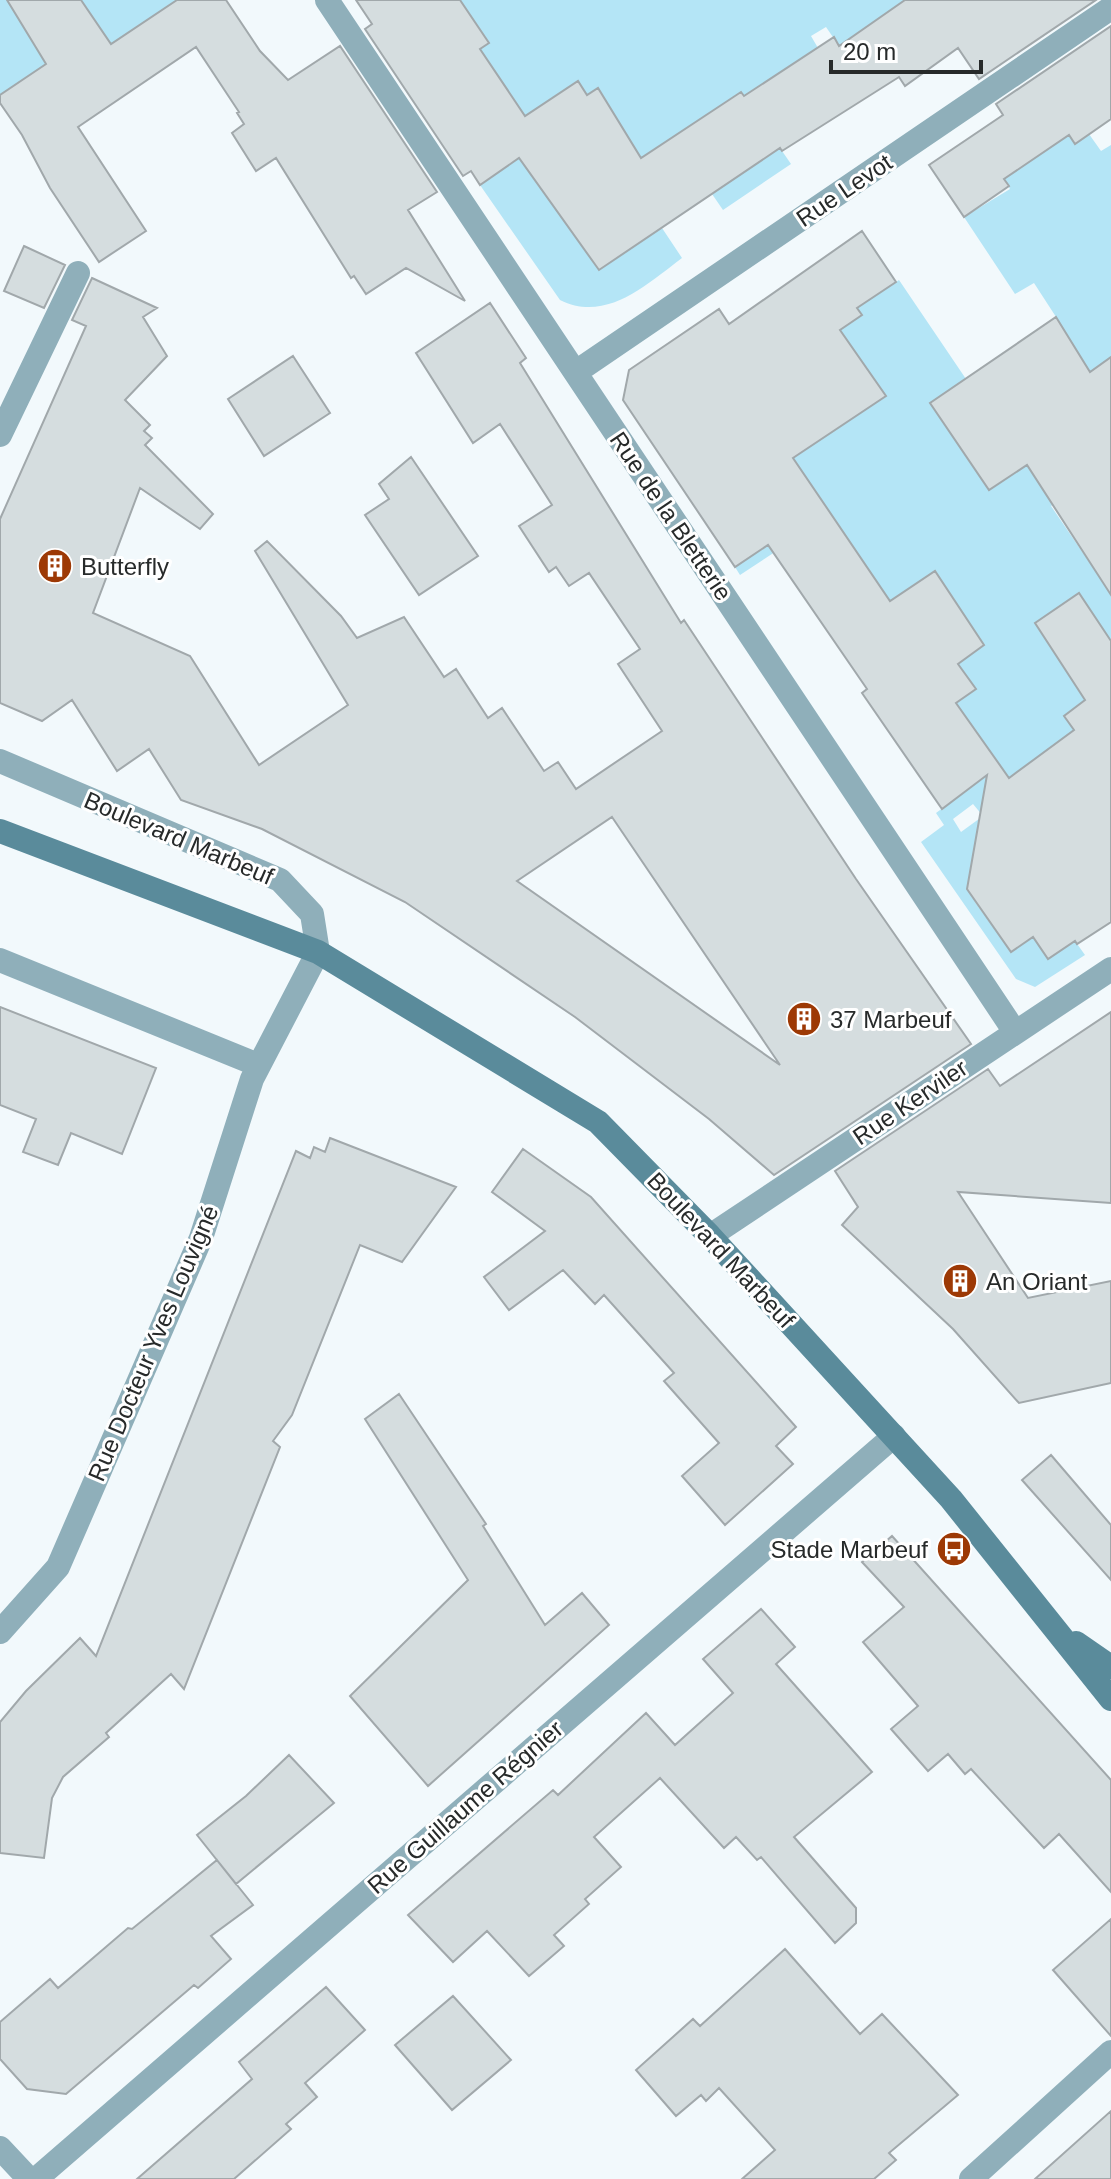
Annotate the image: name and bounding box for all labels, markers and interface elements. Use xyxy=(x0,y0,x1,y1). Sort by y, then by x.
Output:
scale bar xyxy=(831,24,981,74)
text: 20 m xyxy=(843,38,896,65)
street label: Rue Levot xyxy=(791,148,897,232)
street label: Rue de la Bletterie xyxy=(605,427,737,605)
building icon: Butterfly xyxy=(36,547,74,585)
place label: Butterfly xyxy=(81,553,169,580)
street label: Boulevard Marbeuf xyxy=(80,786,278,890)
building icon: 37 Marbeuf xyxy=(785,1000,823,1038)
place label: 37 Marbeuf xyxy=(830,1006,952,1033)
street label: Rue Kerviler xyxy=(848,1054,972,1150)
street label: Boulevard Marbeuf xyxy=(642,1167,800,1334)
street label: Rue Docteur Yves Louvigné xyxy=(83,1201,223,1485)
building icon: An Oriant xyxy=(941,1262,979,1300)
place label: An Oriant xyxy=(986,1268,1088,1295)
bus stop icon: Stade Marbeuf xyxy=(935,1530,973,1568)
place label: Stade Marbeuf xyxy=(771,1536,928,1563)
street label: Rue Guillaume Régnier xyxy=(362,1715,568,1899)

